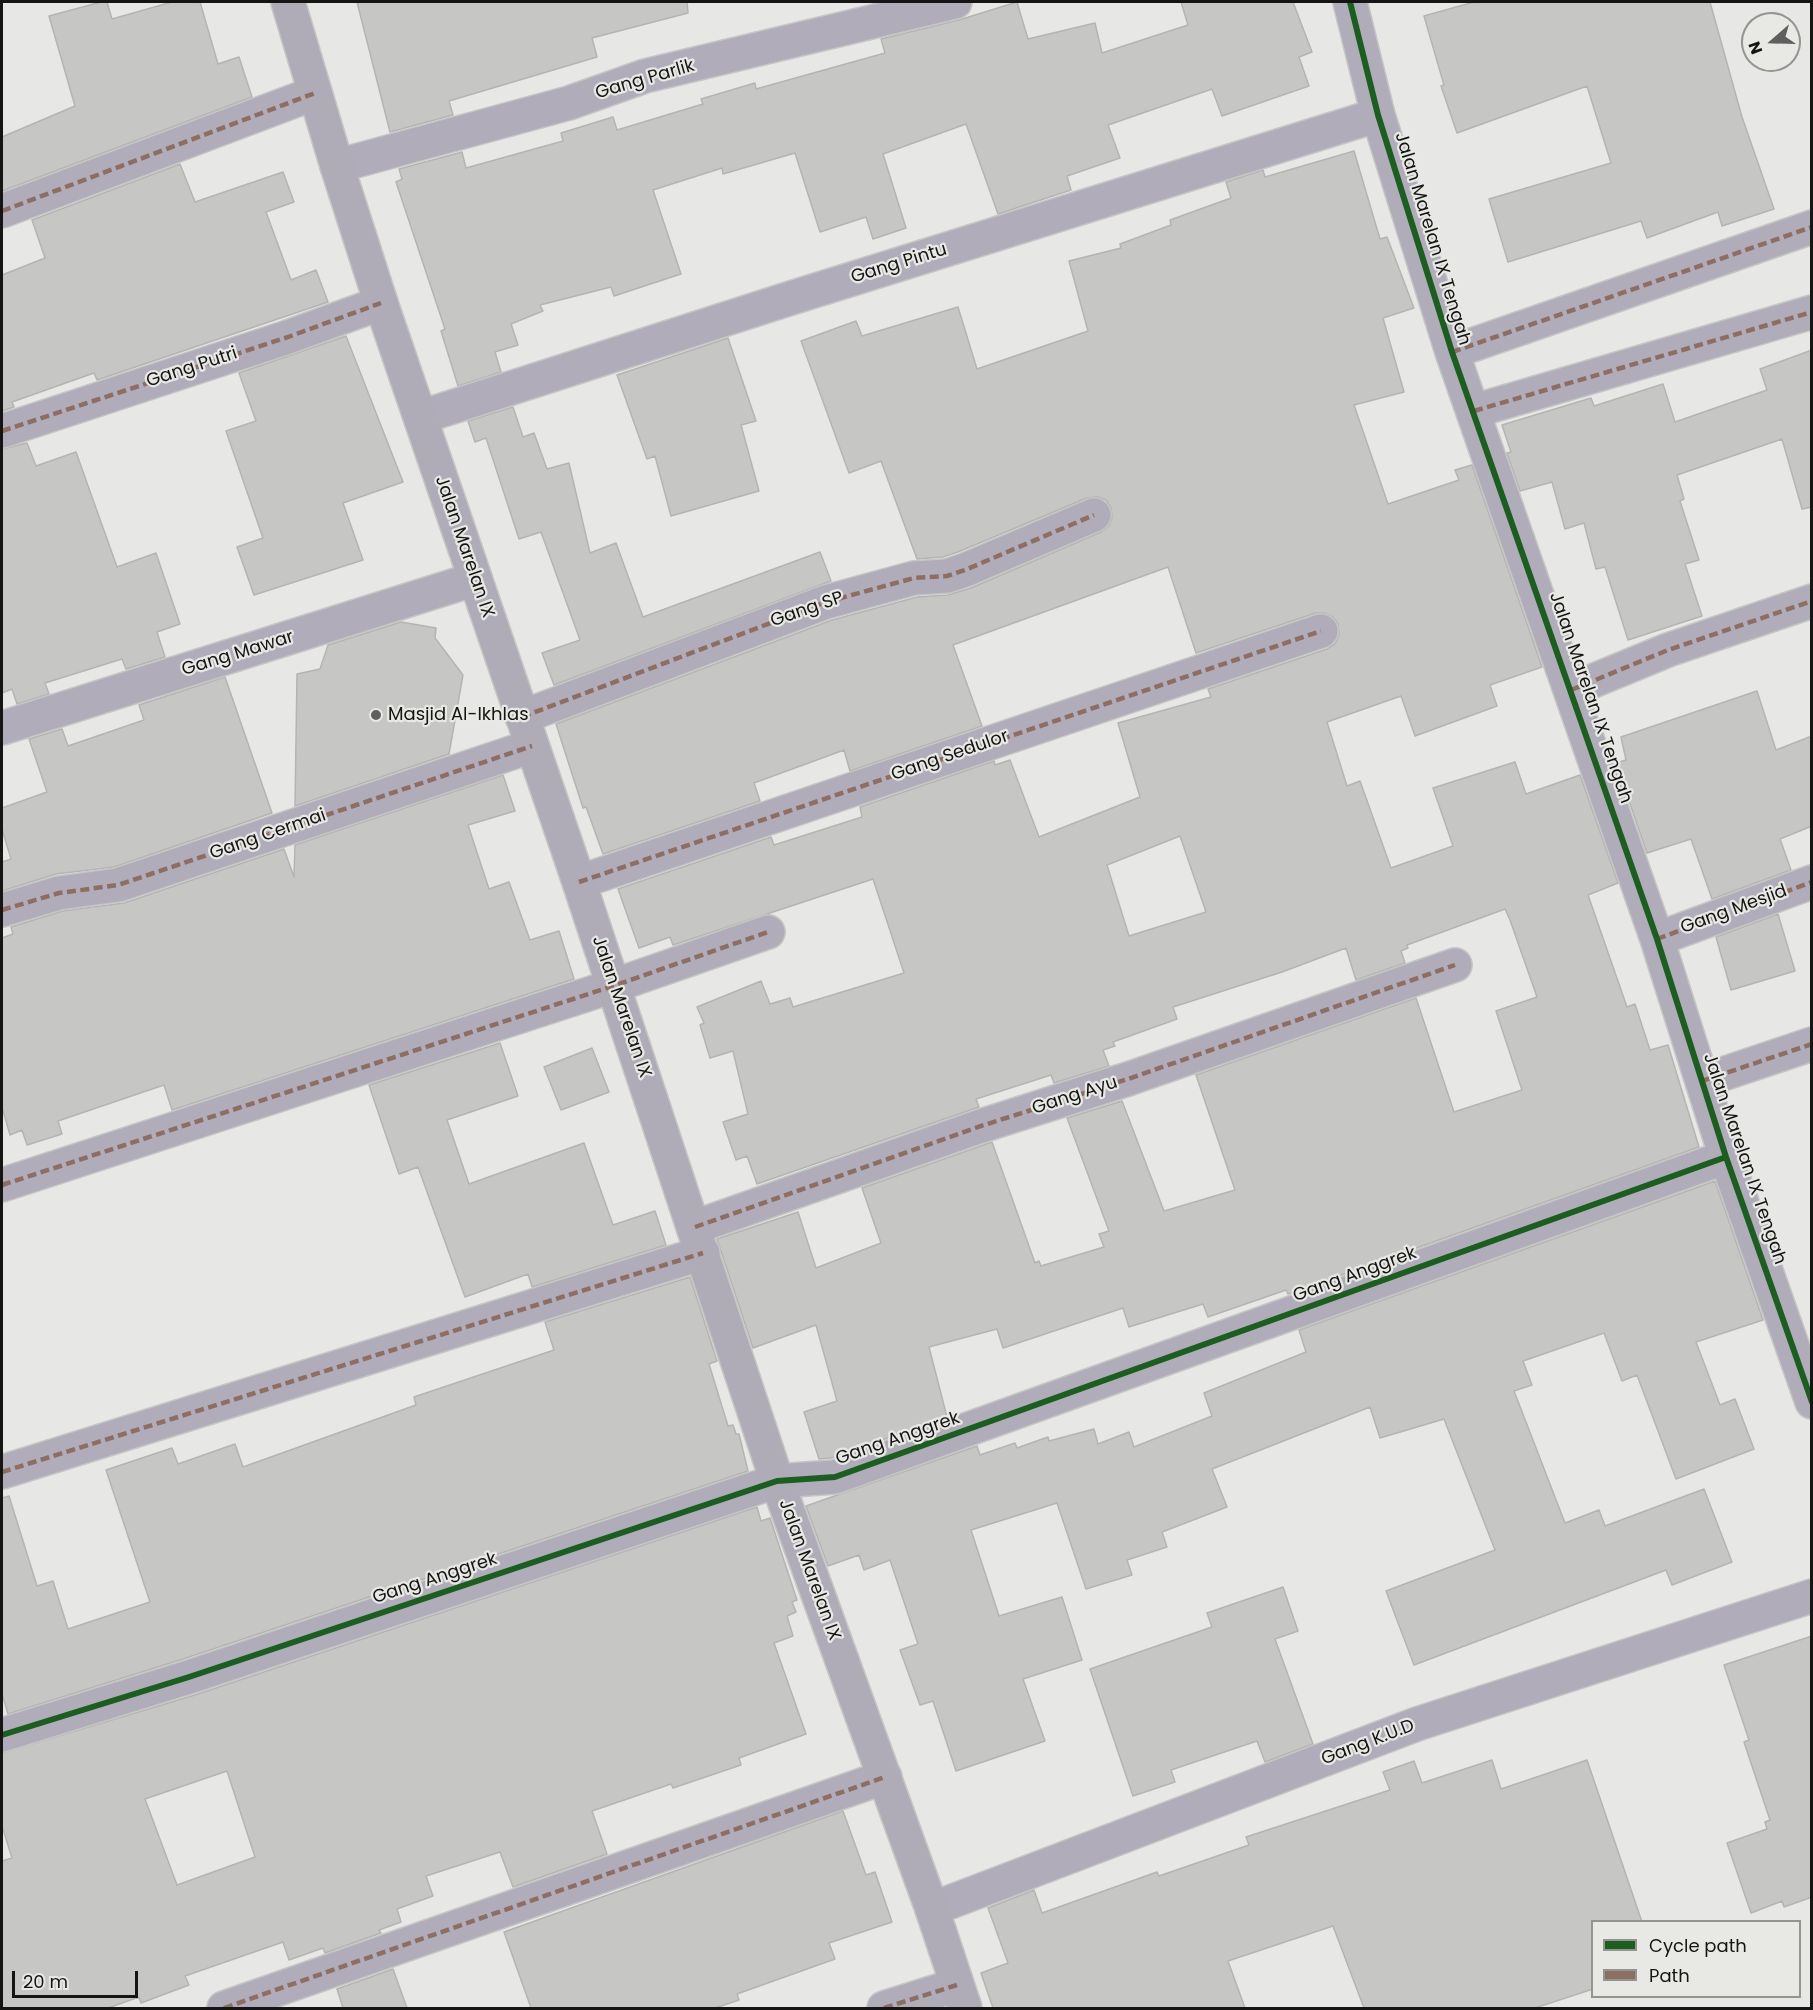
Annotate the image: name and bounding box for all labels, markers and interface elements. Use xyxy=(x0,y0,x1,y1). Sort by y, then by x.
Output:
north arrow xyxy=(1741,12,1801,72)
text: N xyxy=(1743,38,1768,57)
street label: Gang Parlik xyxy=(593,56,697,104)
street label: Jalan Marelan IX Tengah xyxy=(1389,130,1475,348)
street label: Gang Pintu xyxy=(848,239,950,289)
street label: Gang Putri xyxy=(144,343,240,393)
street label: Jalan Marelan IX xyxy=(430,473,498,621)
street label: Gang SP xyxy=(768,587,846,633)
street label: Jalan Marelan IX Tengah xyxy=(1544,590,1636,806)
street label: Gang Mawar xyxy=(179,627,297,681)
place label: Masjid Al-Ikhlas xyxy=(388,704,529,726)
marker: Masjid Al-Ikhlas xyxy=(369,708,383,722)
street label: Gang Sedulor xyxy=(888,726,1012,786)
street label: Gang Cermai xyxy=(207,805,329,865)
street label: Gang Mesjid xyxy=(1678,881,1790,939)
street label: Jalan Marelan IX xyxy=(587,933,655,1081)
street label: Jalan Marelan IX Tengah xyxy=(1698,1051,1790,1267)
street label: Gang Ayu xyxy=(1030,1072,1120,1120)
street label: Gang Anggrek xyxy=(1290,1243,1420,1307)
street label: Gang Anggrek xyxy=(833,1408,963,1470)
street label: Jalan Marelan IX xyxy=(773,1496,845,1644)
street label: Gang Anggrek xyxy=(370,1549,500,1609)
street label: Gang K.U.D xyxy=(1318,1715,1418,1771)
legend xyxy=(1591,1920,1801,1998)
text: Cycle path xyxy=(1649,1933,1747,1958)
scale bar xyxy=(15,1959,141,1997)
text: Path xyxy=(1649,1963,1690,1988)
text: 20 m xyxy=(23,1969,68,1994)

